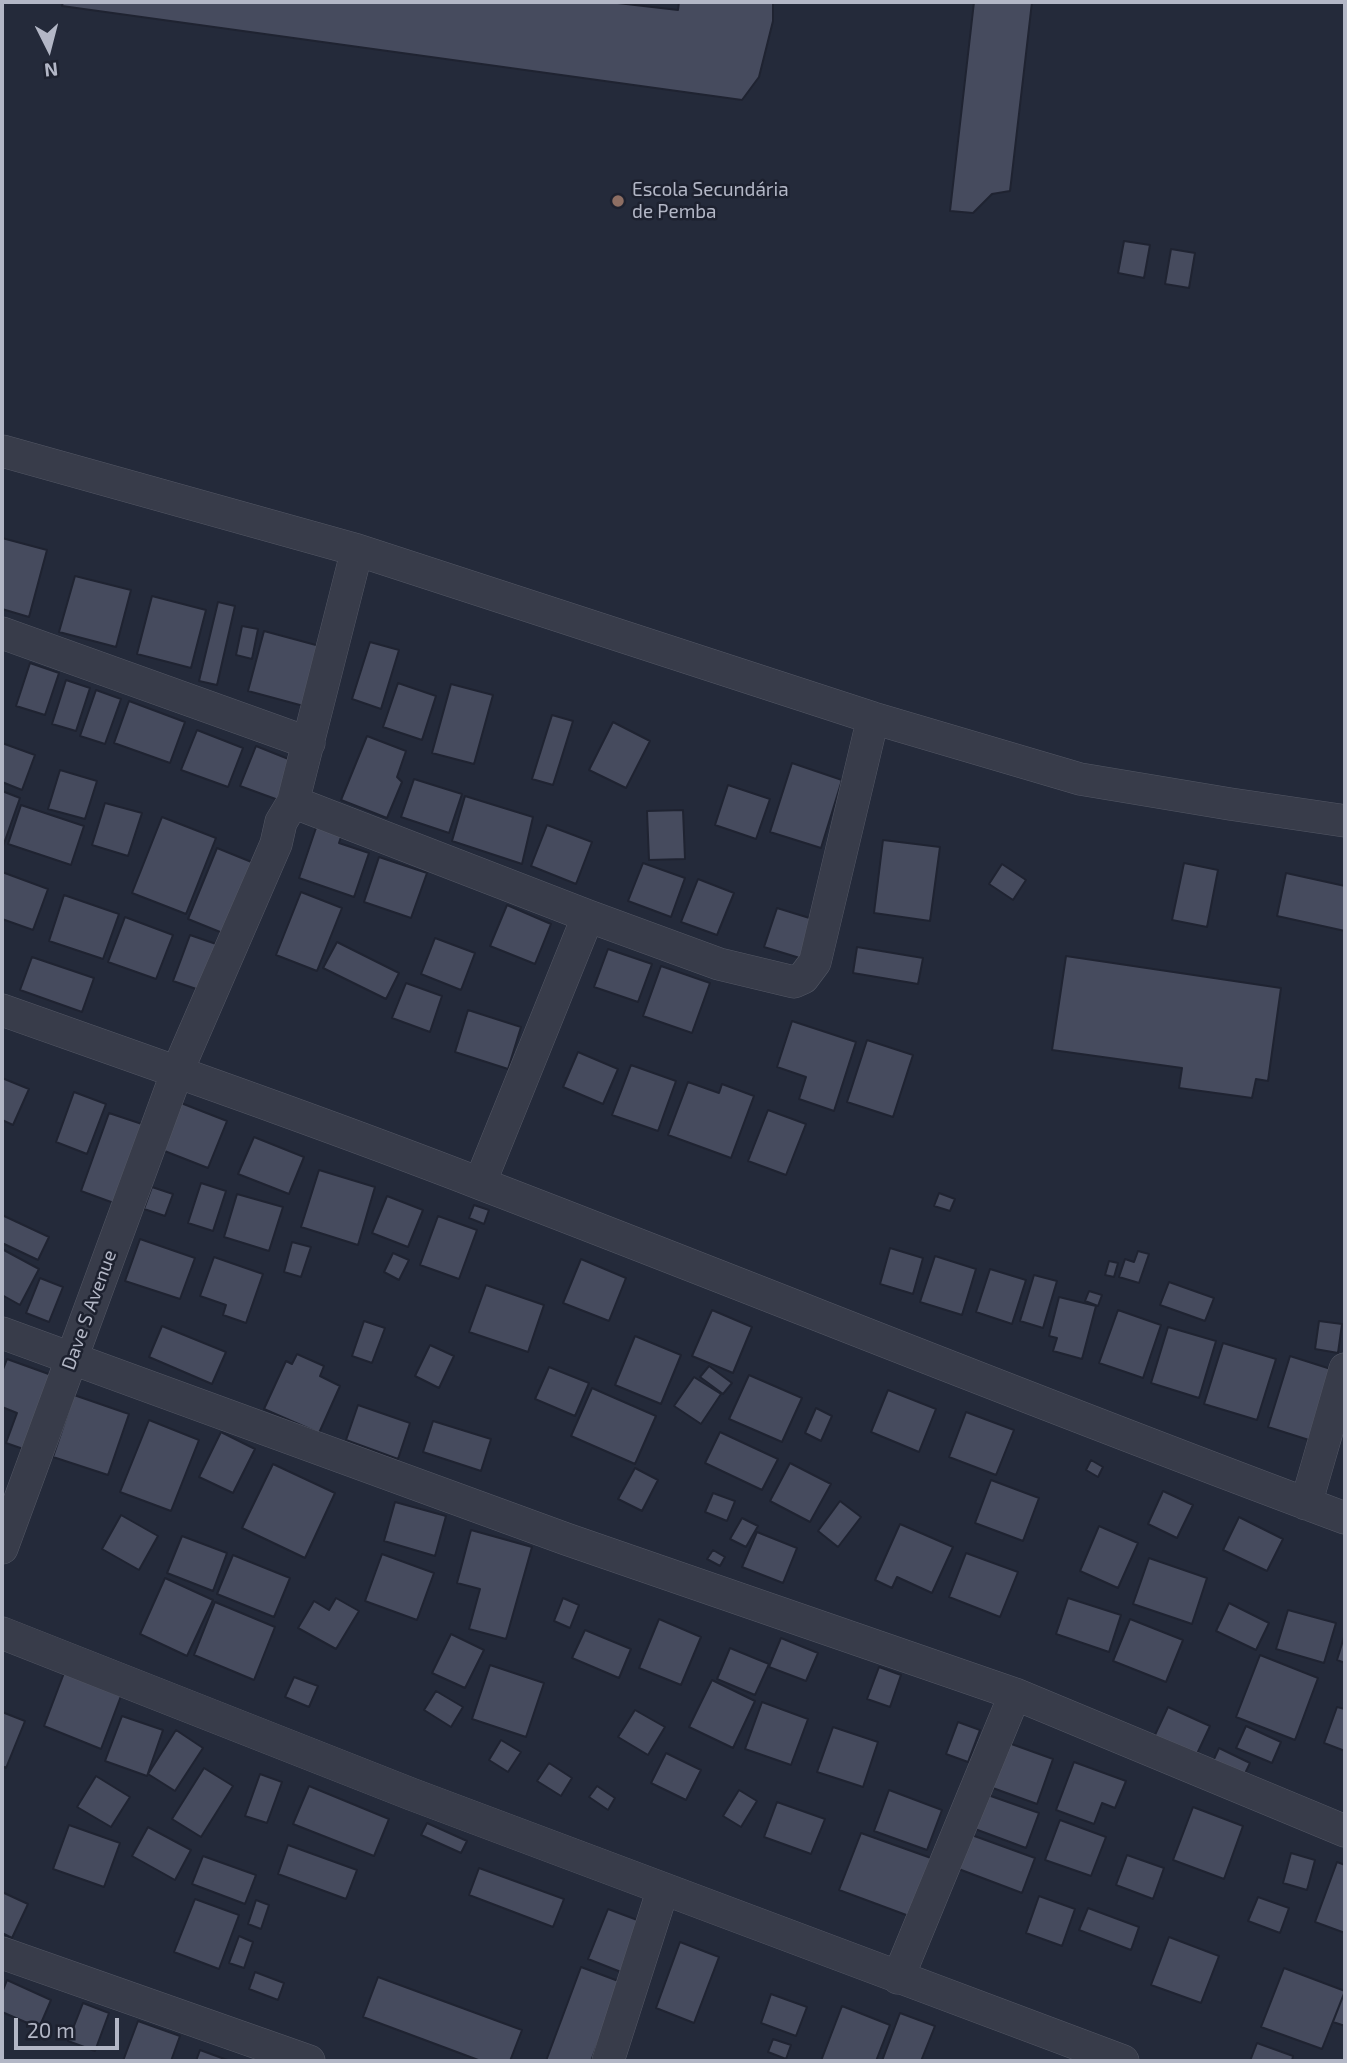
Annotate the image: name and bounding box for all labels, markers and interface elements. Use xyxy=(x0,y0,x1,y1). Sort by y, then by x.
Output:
north arrow xyxy=(14,14,84,84)
text: N xyxy=(43,58,59,83)
place label: Escola Secundária de Pemba xyxy=(632,179,789,223)
marker: Escola Secundária de Pemba xyxy=(610,193,626,209)
street label: Dave S Avenue xyxy=(57,1247,121,1373)
scale bar xyxy=(18,2004,122,2048)
text: 20 m xyxy=(27,2017,75,2042)

